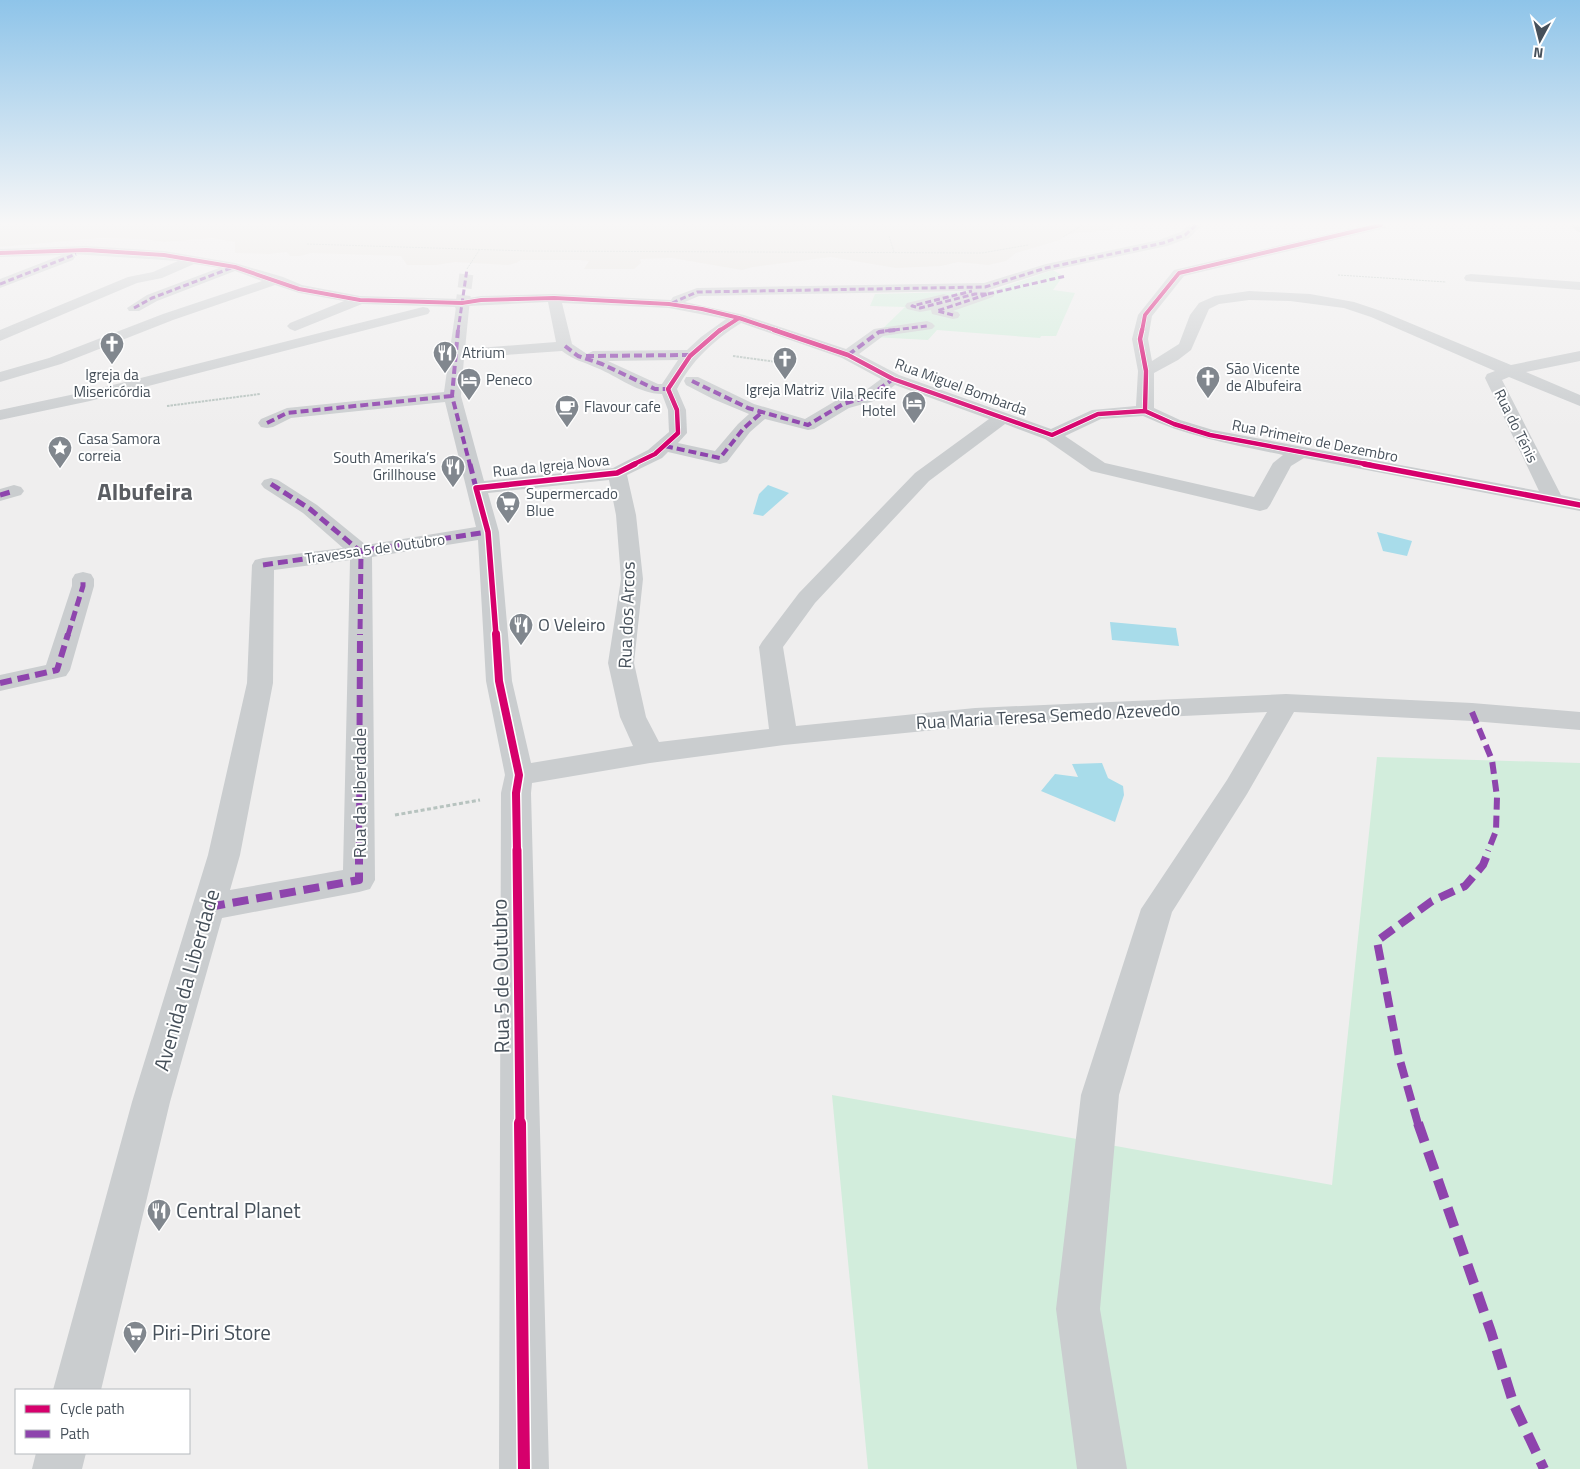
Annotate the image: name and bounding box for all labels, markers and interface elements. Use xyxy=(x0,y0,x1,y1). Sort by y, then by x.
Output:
north arrow xyxy=(1515,15,1565,65)
text: N xyxy=(1532,42,1544,64)
church icon: Igreja da Misericórdia xyxy=(99,331,125,365)
restaurant icon: Atrium xyxy=(432,340,458,374)
place label: Atrium xyxy=(462,341,505,364)
church icon: Igreja Matriz xyxy=(772,346,798,380)
street label: Rua Miguel Bombarda xyxy=(892,352,1031,421)
place label: São Vicente de Albufeira xyxy=(1226,357,1302,397)
place label: Igreja da Misericórdia xyxy=(73,363,151,403)
church icon: São Vicente de Albufeira xyxy=(1195,365,1221,399)
hotel icon: Peneco xyxy=(456,367,482,401)
place label: Peneco xyxy=(486,368,532,391)
place label: Igreja Matriz xyxy=(746,378,824,401)
place label: Vila Recife Hotel xyxy=(831,382,896,422)
street label: Rua do Ténis xyxy=(1489,385,1544,467)
hotel icon: Vila Recife Hotel xyxy=(901,390,927,424)
cafe icon: Flavour cafe xyxy=(554,394,580,428)
place label: Flavour cafe xyxy=(584,395,661,418)
street label: Rua Primeiro de Dezembro xyxy=(1230,413,1400,468)
place label: Casa Samora correia xyxy=(78,427,161,467)
place icon: Casa Samora correia xyxy=(47,435,73,469)
place label: South Amerika’s Grillhouse xyxy=(333,446,436,486)
street label: Rua da Igreja Nova xyxy=(491,448,611,483)
restaurant icon: South Amerika’s Grillhouse xyxy=(440,454,466,488)
district label: Albufeira xyxy=(97,473,193,509)
place label: Supermercado Blue xyxy=(526,482,618,522)
supermarket icon: Supermercado Blue xyxy=(495,490,521,524)
street label: Travessa 5 de Outubro xyxy=(303,527,446,570)
street label: Rua dos Arcos xyxy=(611,561,642,669)
place label: O Veleiro xyxy=(538,611,606,638)
restaurant icon: O Veleiro xyxy=(508,612,534,646)
street label: Rua Maria Teresa Semedo Azevedo xyxy=(915,695,1181,736)
street label: Rua da Liberdade xyxy=(346,728,373,858)
street label: Avenida da Liberdade xyxy=(145,885,227,1074)
street label: Rua 5 de Outubro xyxy=(483,898,517,1054)
place label: Central Planet xyxy=(176,1194,301,1226)
restaurant icon: Central Planet xyxy=(146,1198,172,1232)
place label: Piri-Piri Store xyxy=(152,1316,271,1348)
supermarket icon: Piri-Piri Store xyxy=(122,1320,148,1354)
legend xyxy=(15,1389,190,1454)
text: Cycle path xyxy=(60,1397,125,1420)
text: Path xyxy=(60,1422,90,1445)

